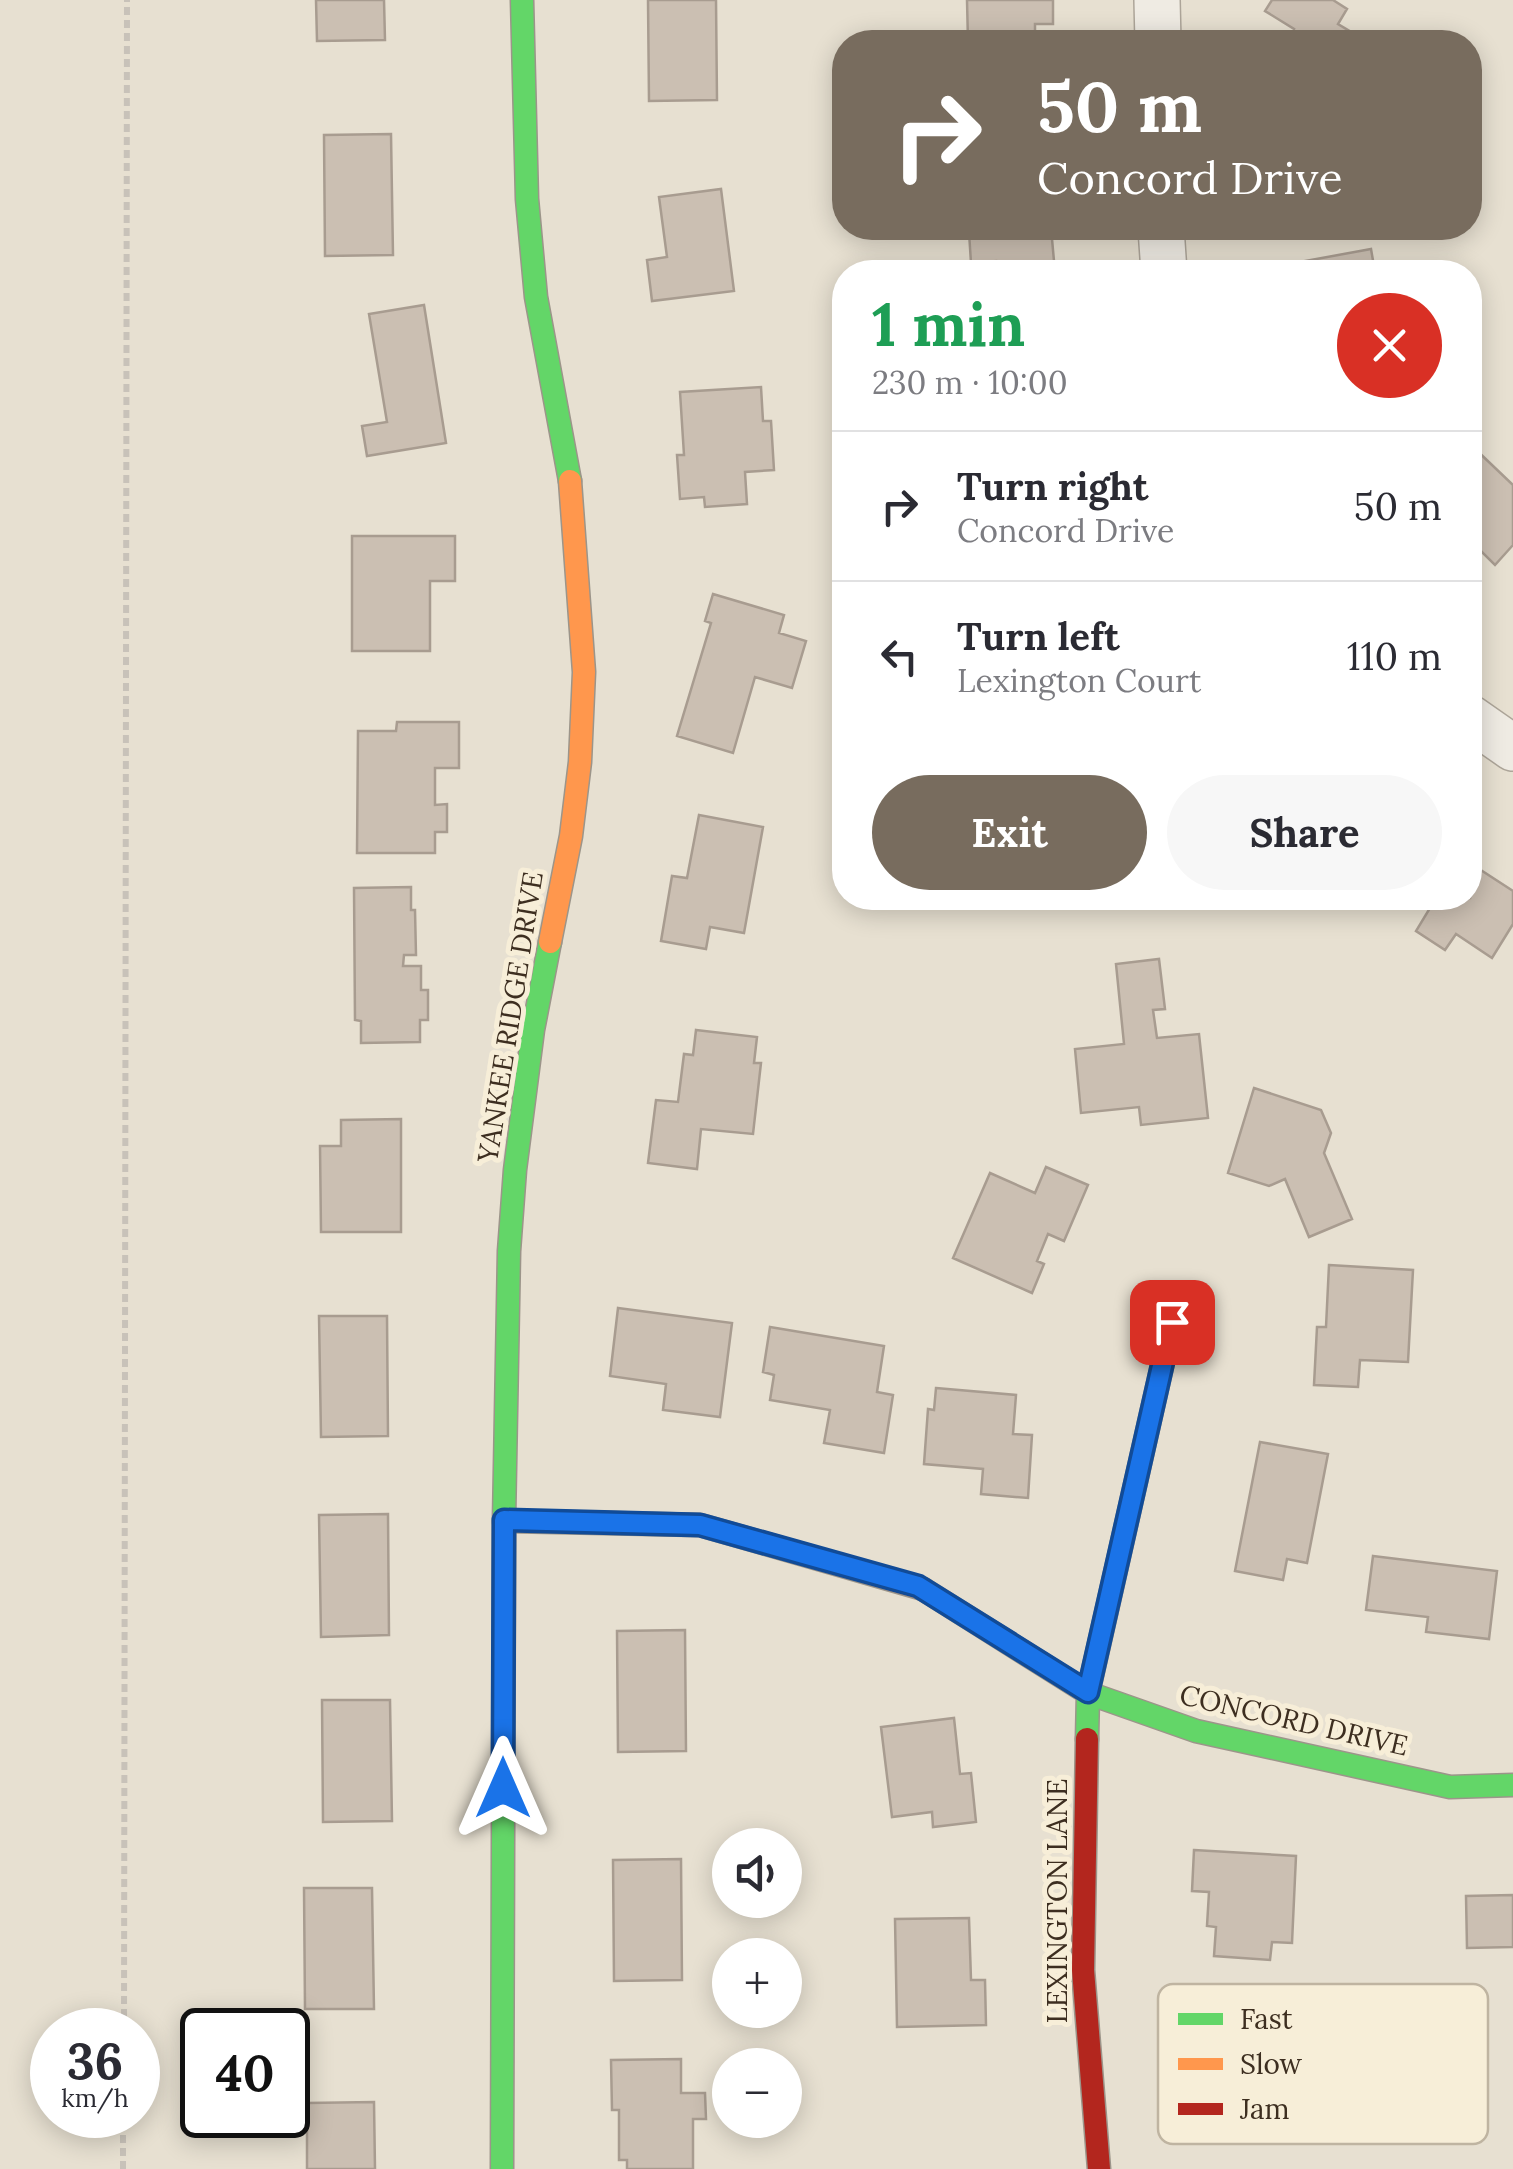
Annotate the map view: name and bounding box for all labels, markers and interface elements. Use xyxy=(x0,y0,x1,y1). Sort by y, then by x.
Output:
text: 50 m xyxy=(1037,62,1202,151)
icon: right xyxy=(872,70,1002,200)
text: Concord Drive xyxy=(1037,149,1343,206)
text: 1 min xyxy=(872,286,1025,362)
button: close xyxy=(1337,293,1442,398)
text: 230 m · 10:00 xyxy=(872,362,1068,403)
text: Turn right xyxy=(957,462,1148,510)
icon: right xyxy=(872,479,927,534)
text: 50 m xyxy=(1354,482,1442,530)
text: Concord Drive xyxy=(957,510,1174,551)
text: Turn left xyxy=(957,612,1120,660)
icon: left xyxy=(872,629,927,684)
text: 110 m xyxy=(1347,632,1442,680)
text: Lexington Court xyxy=(957,660,1201,701)
button: Exit xyxy=(872,775,1147,890)
button: Share xyxy=(1167,775,1442,890)
street label: YANKEE RIDGE DRIVE xyxy=(469,869,551,1166)
pin xyxy=(1130,1280,1215,1365)
icon: arrive xyxy=(1145,1295,1200,1350)
street label: CONCORD DRIVE xyxy=(1176,1676,1412,1764)
position arrow xyxy=(451,1736,555,1840)
street label: LEXINGTON LANE xyxy=(1039,1778,1075,2024)
map controls xyxy=(712,1828,802,2138)
button: sound xyxy=(712,1828,802,1918)
button: + xyxy=(712,1938,802,2028)
legend xyxy=(1158,1984,1488,2144)
text: Fast xyxy=(1240,2001,1293,2037)
speed limit sign: 40 xyxy=(180,2008,310,2138)
text: 36 xyxy=(67,2029,123,2093)
text: Slow xyxy=(1240,2046,1303,2082)
button: − xyxy=(712,2048,802,2138)
text: km/h xyxy=(61,2082,129,2114)
text: Jam xyxy=(1239,2091,1290,2127)

